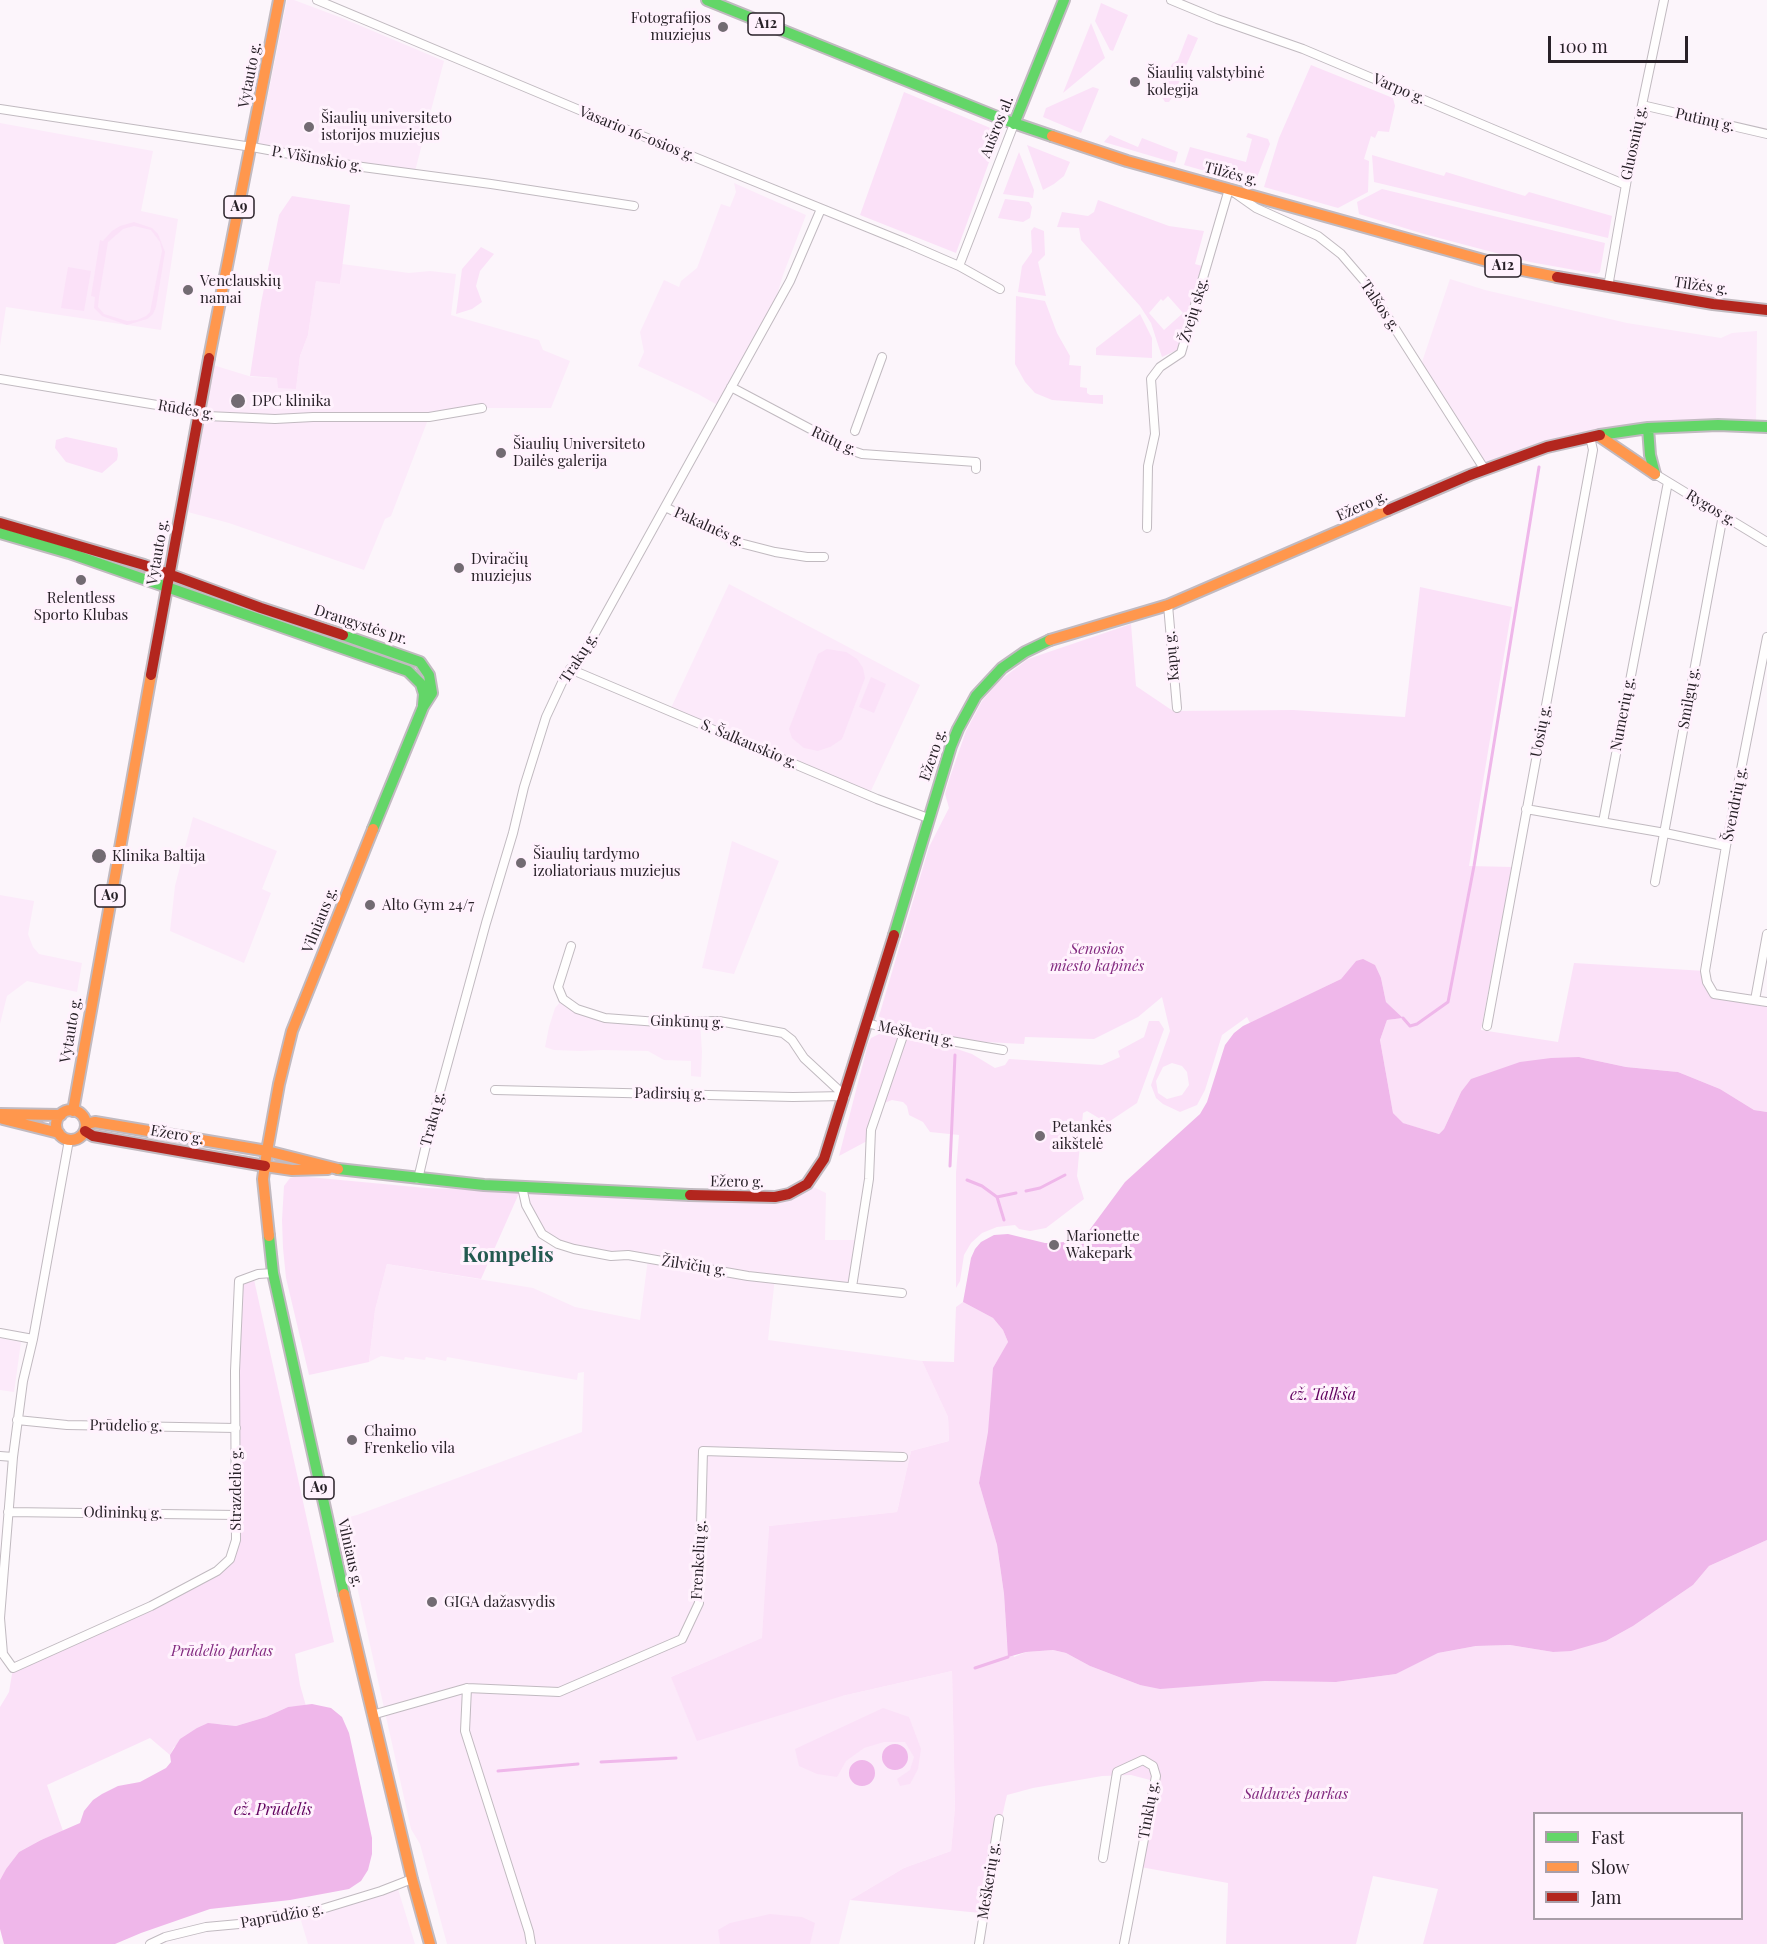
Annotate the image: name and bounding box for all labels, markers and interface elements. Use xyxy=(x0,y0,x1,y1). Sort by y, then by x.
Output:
place label: Fotografijos muziejus xyxy=(631,9,711,44)
road number: A12 xyxy=(748,13,784,35)
marker: Fotografijos muziejus xyxy=(716,20,730,34)
scale bar xyxy=(1551,24,1690,62)
text: 100 m xyxy=(1559,34,1608,58)
street label: Vytauto g. xyxy=(235,41,265,109)
place label: Šiaulių valstybinė kolegija xyxy=(1147,64,1265,99)
street label: Varpo g. xyxy=(1370,70,1428,108)
marker: Šiaulių valstybinė kolegija xyxy=(1128,75,1142,89)
street label: Aušros al. xyxy=(976,93,1018,161)
street label: Vasario 16-osios g. xyxy=(576,102,698,166)
street label: Gluosnių g. xyxy=(1617,104,1651,182)
street label: Putinų g. xyxy=(1674,104,1736,136)
place label: Šiaulių universiteto istorijos muziejus xyxy=(321,109,452,144)
marker: Šiaulių universiteto istorijos muziejus xyxy=(302,120,316,134)
street label: P. Višinskio g. xyxy=(270,142,364,176)
street label: Tilžės g. xyxy=(1202,158,1260,190)
road number: A9 xyxy=(224,196,254,218)
road number: A12 xyxy=(1485,255,1521,277)
place label: Venclauskių namai xyxy=(200,272,281,307)
street label: Tilžės g. xyxy=(1673,273,1729,299)
street label: Žvejų skg. xyxy=(1176,276,1212,344)
street label: Talšos g. xyxy=(1356,277,1404,335)
marker: Venclauskių namai xyxy=(181,283,195,297)
marker: DPC klinika xyxy=(229,392,247,410)
place label: DPC klinika xyxy=(252,392,331,410)
street label: Rūdės g. xyxy=(156,396,216,424)
street label: Rūtų g. xyxy=(808,423,860,459)
place label: Šiaulių Universiteto Dailės galerija xyxy=(513,435,645,470)
marker: Šiaulių Universiteto Dailės galerija xyxy=(494,446,508,460)
street label: Rygos g. xyxy=(1683,486,1739,530)
street label: Ežero g. xyxy=(1334,487,1390,525)
street label: Pakalnės g. xyxy=(671,504,747,550)
street label: Vytauto g. xyxy=(143,518,173,586)
place label: Dviračių muziejus xyxy=(471,550,532,585)
marker: Dviračių muziejus xyxy=(452,561,466,575)
marker: Relentless Sporto Klubas xyxy=(74,573,88,587)
place label: Relentless Sporto Klubas xyxy=(34,589,128,624)
street label: Draugystės pr. xyxy=(312,601,410,649)
street label: Trakų g. xyxy=(556,630,602,686)
street label: Kapų g. xyxy=(1161,630,1183,682)
street label: Smilgų g. xyxy=(1675,666,1703,730)
street label: Numerių g. xyxy=(1607,675,1639,753)
street label: Uosių g. xyxy=(1527,703,1555,759)
street label: S. Šalkauskio g. xyxy=(698,716,800,772)
street label: Ežero g. xyxy=(916,727,950,783)
street label: Švendrių g. xyxy=(1719,765,1751,843)
place label: Šiaulių tardymo izoliatoriaus muziejus xyxy=(533,845,681,880)
marker: Klinika Baltija xyxy=(90,847,108,865)
place label: Klinika Baltija xyxy=(112,847,205,865)
marker: Šiaulių tardymo izoliatoriaus muziejus xyxy=(514,856,528,870)
street label: Vilniaus g. xyxy=(299,884,341,956)
road number: A9 xyxy=(95,885,125,907)
place label: Alto Gym 24/7 xyxy=(382,896,474,914)
marker: Alto Gym 24/7 xyxy=(363,898,377,912)
park label: Senosios miesto kapinės xyxy=(1050,940,1144,975)
street label: Vytauto g. xyxy=(56,996,86,1064)
street label: Ginkūnų g. xyxy=(650,1012,724,1032)
street label: Meškerių g. xyxy=(876,1017,956,1051)
street label: Padirsių g. xyxy=(634,1084,706,1104)
street label: Trakų g. xyxy=(417,1090,449,1148)
place label: Petankės aikštelė xyxy=(1052,1118,1112,1153)
street label: Ežero g. xyxy=(149,1121,205,1149)
marker: Petankės aikštelė xyxy=(1033,1129,1047,1143)
street label: Ežero g. xyxy=(710,1173,764,1191)
place label: Marionette Wakepark xyxy=(1066,1227,1140,1262)
marker: Marionette Wakepark xyxy=(1047,1238,1061,1252)
district label: Kompelis xyxy=(462,1242,554,1268)
street label: Žilvičių g. xyxy=(660,1252,728,1280)
water label: ež. Talkša xyxy=(1290,1385,1356,1405)
street label: Prūdelio g. xyxy=(89,1416,163,1436)
place label: Chaimo Frenkelio vila xyxy=(364,1422,455,1457)
marker: Chaimo Frenkelio vila xyxy=(345,1433,359,1447)
street label: Strazdelio g. xyxy=(227,1447,245,1531)
road number: A9 xyxy=(304,1477,334,1499)
street label: Odininkų g. xyxy=(83,1503,163,1523)
street label: Vilniaus g. xyxy=(333,1517,367,1589)
street label: Frenkelių g. xyxy=(688,1520,710,1600)
place label: GIGA dažasvydis xyxy=(444,1593,555,1611)
marker: GIGA dažasvydis xyxy=(425,1595,439,1609)
park label: Prūdelio parkas xyxy=(171,1642,273,1660)
street label: Tinklų g. xyxy=(1135,1779,1163,1841)
park label: Salduvės parkas xyxy=(1244,1785,1348,1803)
water label: ež. Prūdelis xyxy=(234,1800,312,1820)
legend xyxy=(1533,1812,1743,1920)
text: Fast xyxy=(1591,1825,1624,1849)
street label: Meškerių g. xyxy=(974,1841,1004,1921)
text: Slow xyxy=(1591,1855,1629,1879)
text: Jam xyxy=(1591,1885,1621,1909)
street label: Paprūdžio g. xyxy=(239,1900,325,1932)

